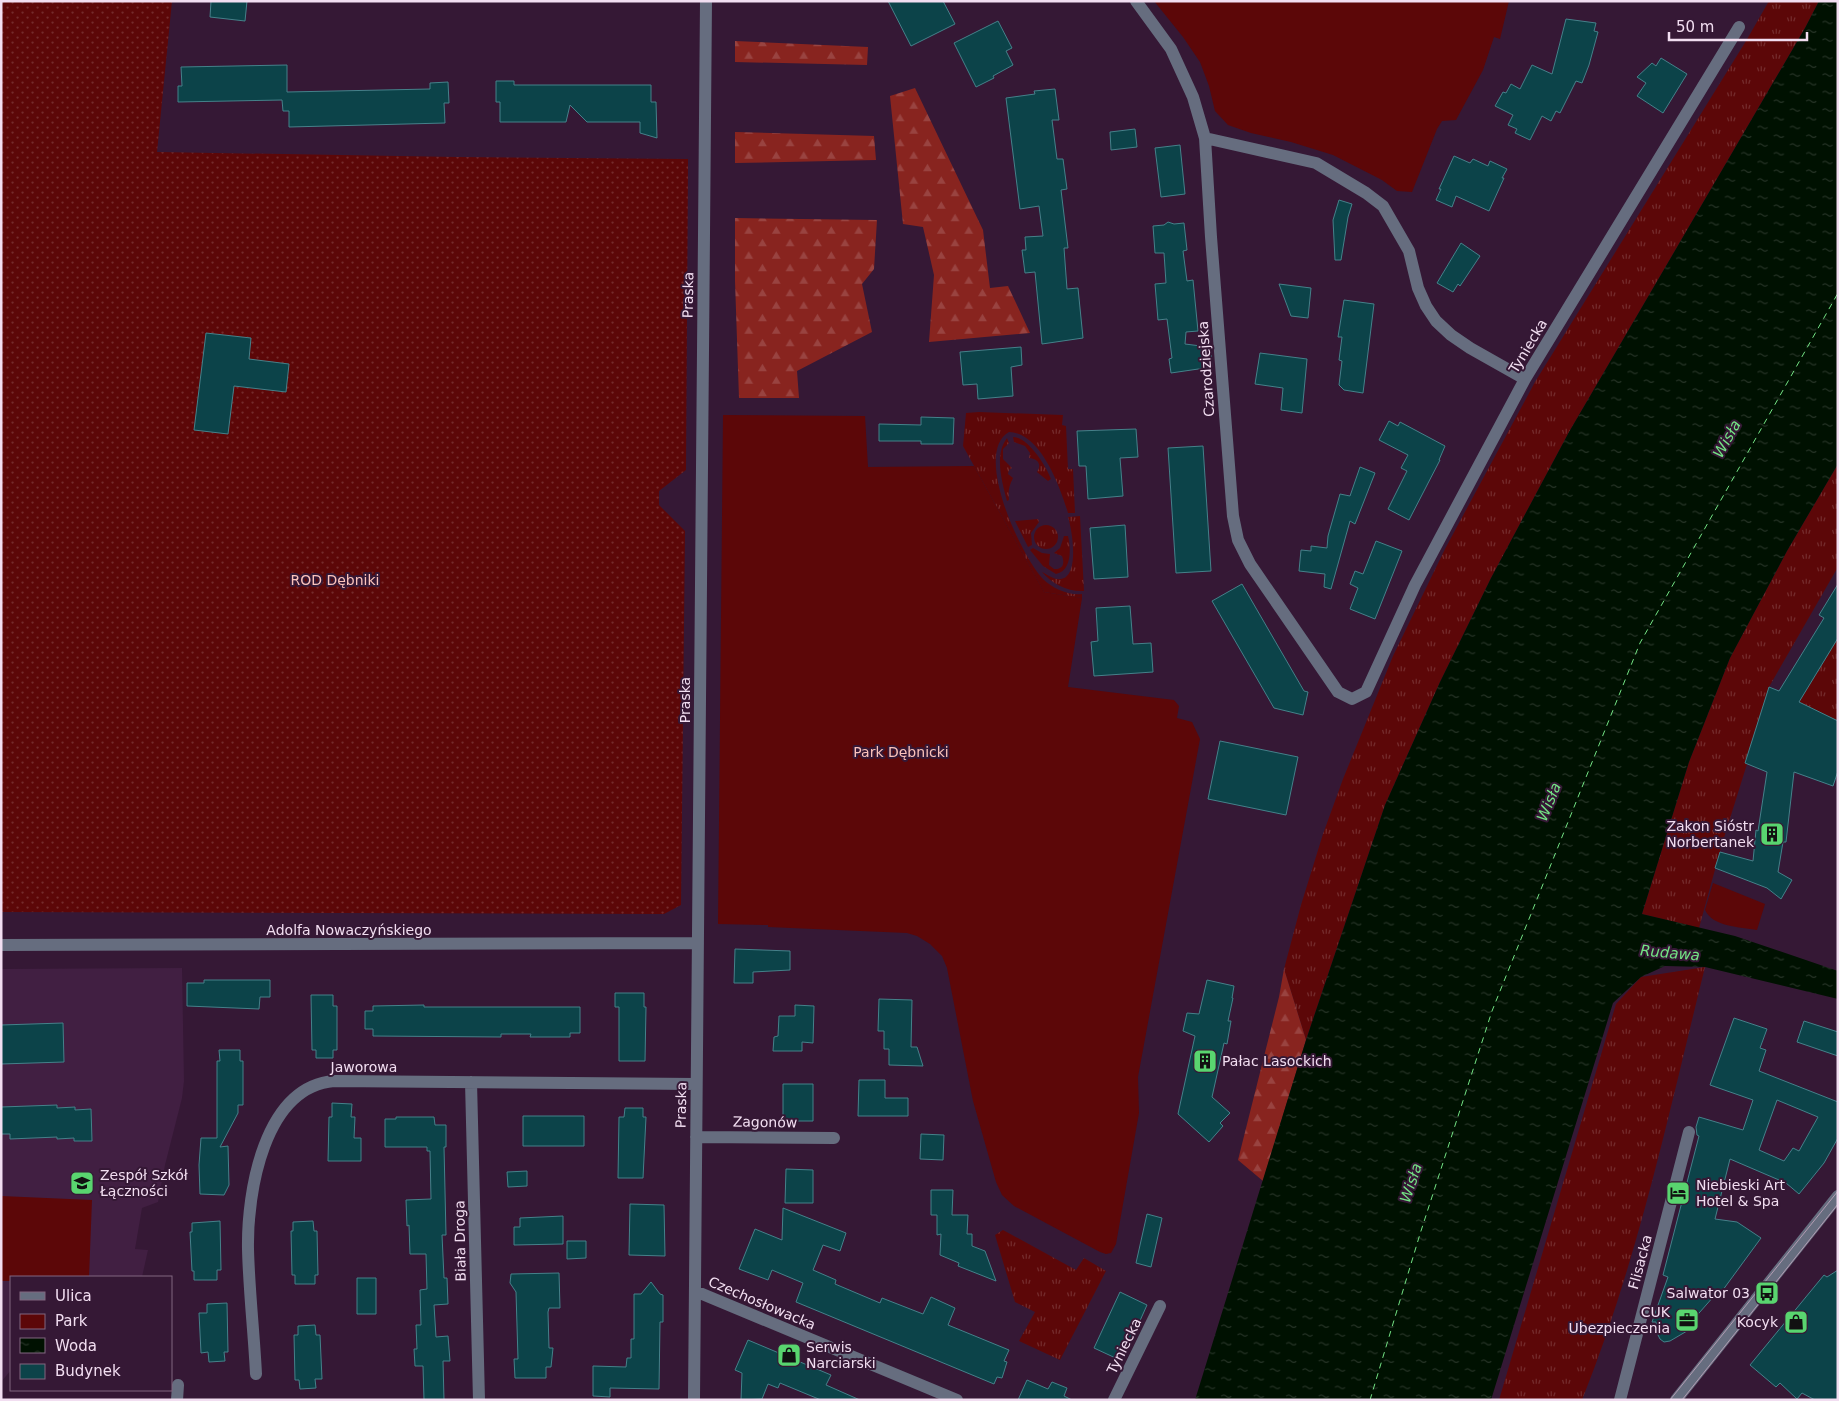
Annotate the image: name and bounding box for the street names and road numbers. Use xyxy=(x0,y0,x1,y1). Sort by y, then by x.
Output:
street label: Praska xyxy=(680,272,696,318)
street label: Tyniecka xyxy=(1505,316,1550,377)
street label: Czarodziejska xyxy=(1195,321,1217,417)
street label: Praska xyxy=(677,677,693,723)
street label: Adolfa Nowaczyńskiego xyxy=(266,922,432,938)
street label: Jaworowa xyxy=(330,1059,397,1075)
street label: Praska xyxy=(673,1082,689,1128)
street label: Zagonów xyxy=(733,1113,797,1131)
street label: Biała Droga xyxy=(451,1200,469,1282)
street label: Flisacka xyxy=(1625,1233,1655,1291)
street label: Czechosłowacka xyxy=(706,1273,818,1333)
street label: Tyniecka xyxy=(1103,1315,1144,1377)

